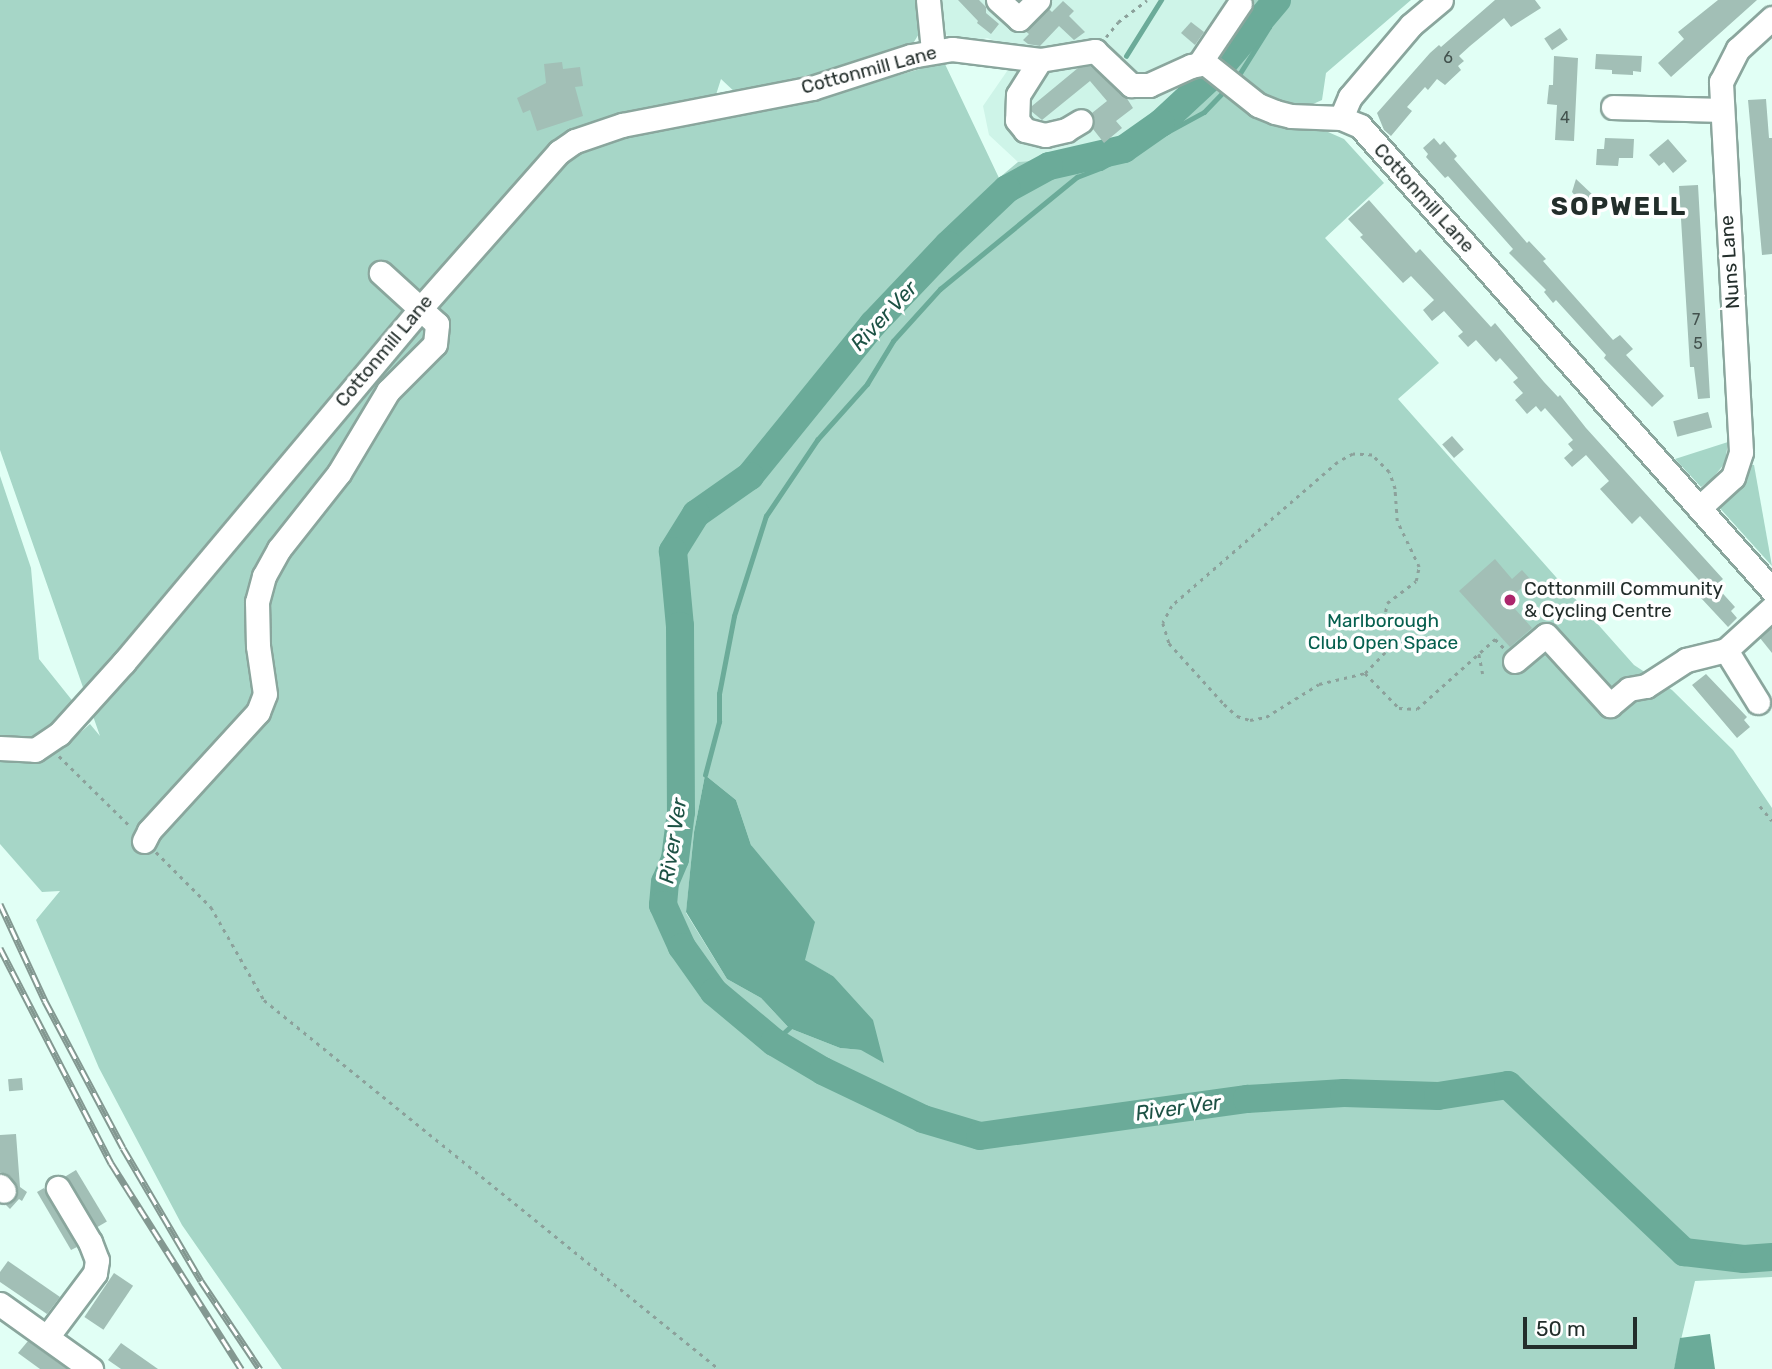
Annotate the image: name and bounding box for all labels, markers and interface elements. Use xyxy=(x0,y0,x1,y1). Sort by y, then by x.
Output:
street label: Cottonmill Lane xyxy=(799,41,939,99)
house number: 6 xyxy=(1443,48,1453,68)
house number: 4 xyxy=(1560,108,1570,128)
street label: Cottonmill Lane xyxy=(1369,139,1479,257)
district label: SOPWELL xyxy=(1552,191,1686,223)
street label: Nuns Lane xyxy=(1715,214,1745,310)
water label: River Ver xyxy=(845,275,923,357)
street label: Cottonmill Lane xyxy=(330,290,438,412)
house number: 7 xyxy=(1692,310,1700,330)
house number: 5 xyxy=(1693,334,1703,354)
place label: Cottonmill Community & Cycling Centre xyxy=(1524,578,1723,622)
marker: Cottonmill Community & Cycling Centre xyxy=(1502,592,1518,608)
park label: Marlborough Club Open Space xyxy=(1308,610,1458,654)
water label: River Ver xyxy=(654,796,692,886)
water label: River Ver xyxy=(1133,1089,1223,1127)
scale bar xyxy=(1527,1302,1641,1346)
text: 50 m xyxy=(1536,1316,1586,1341)

